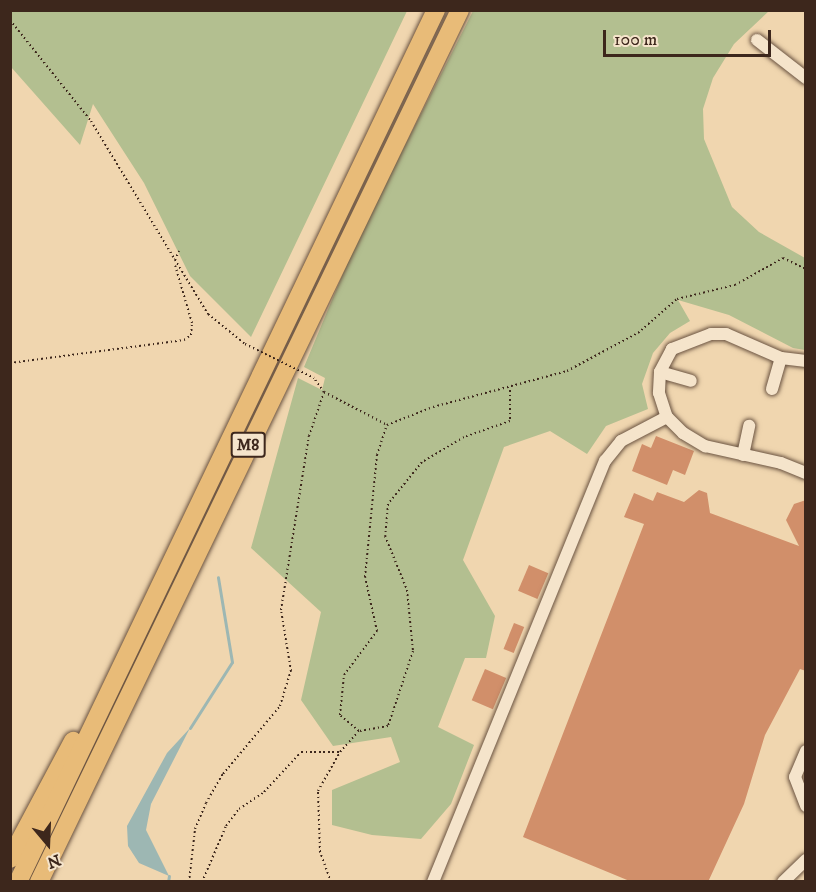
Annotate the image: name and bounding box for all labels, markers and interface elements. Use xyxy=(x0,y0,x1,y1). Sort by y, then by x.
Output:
scale bar xyxy=(606,18,774,56)
text: 100 m xyxy=(614,29,657,51)
road number: M8 xyxy=(230,432,266,458)
north arrow xyxy=(18,814,78,874)
text: N xyxy=(44,849,63,873)

